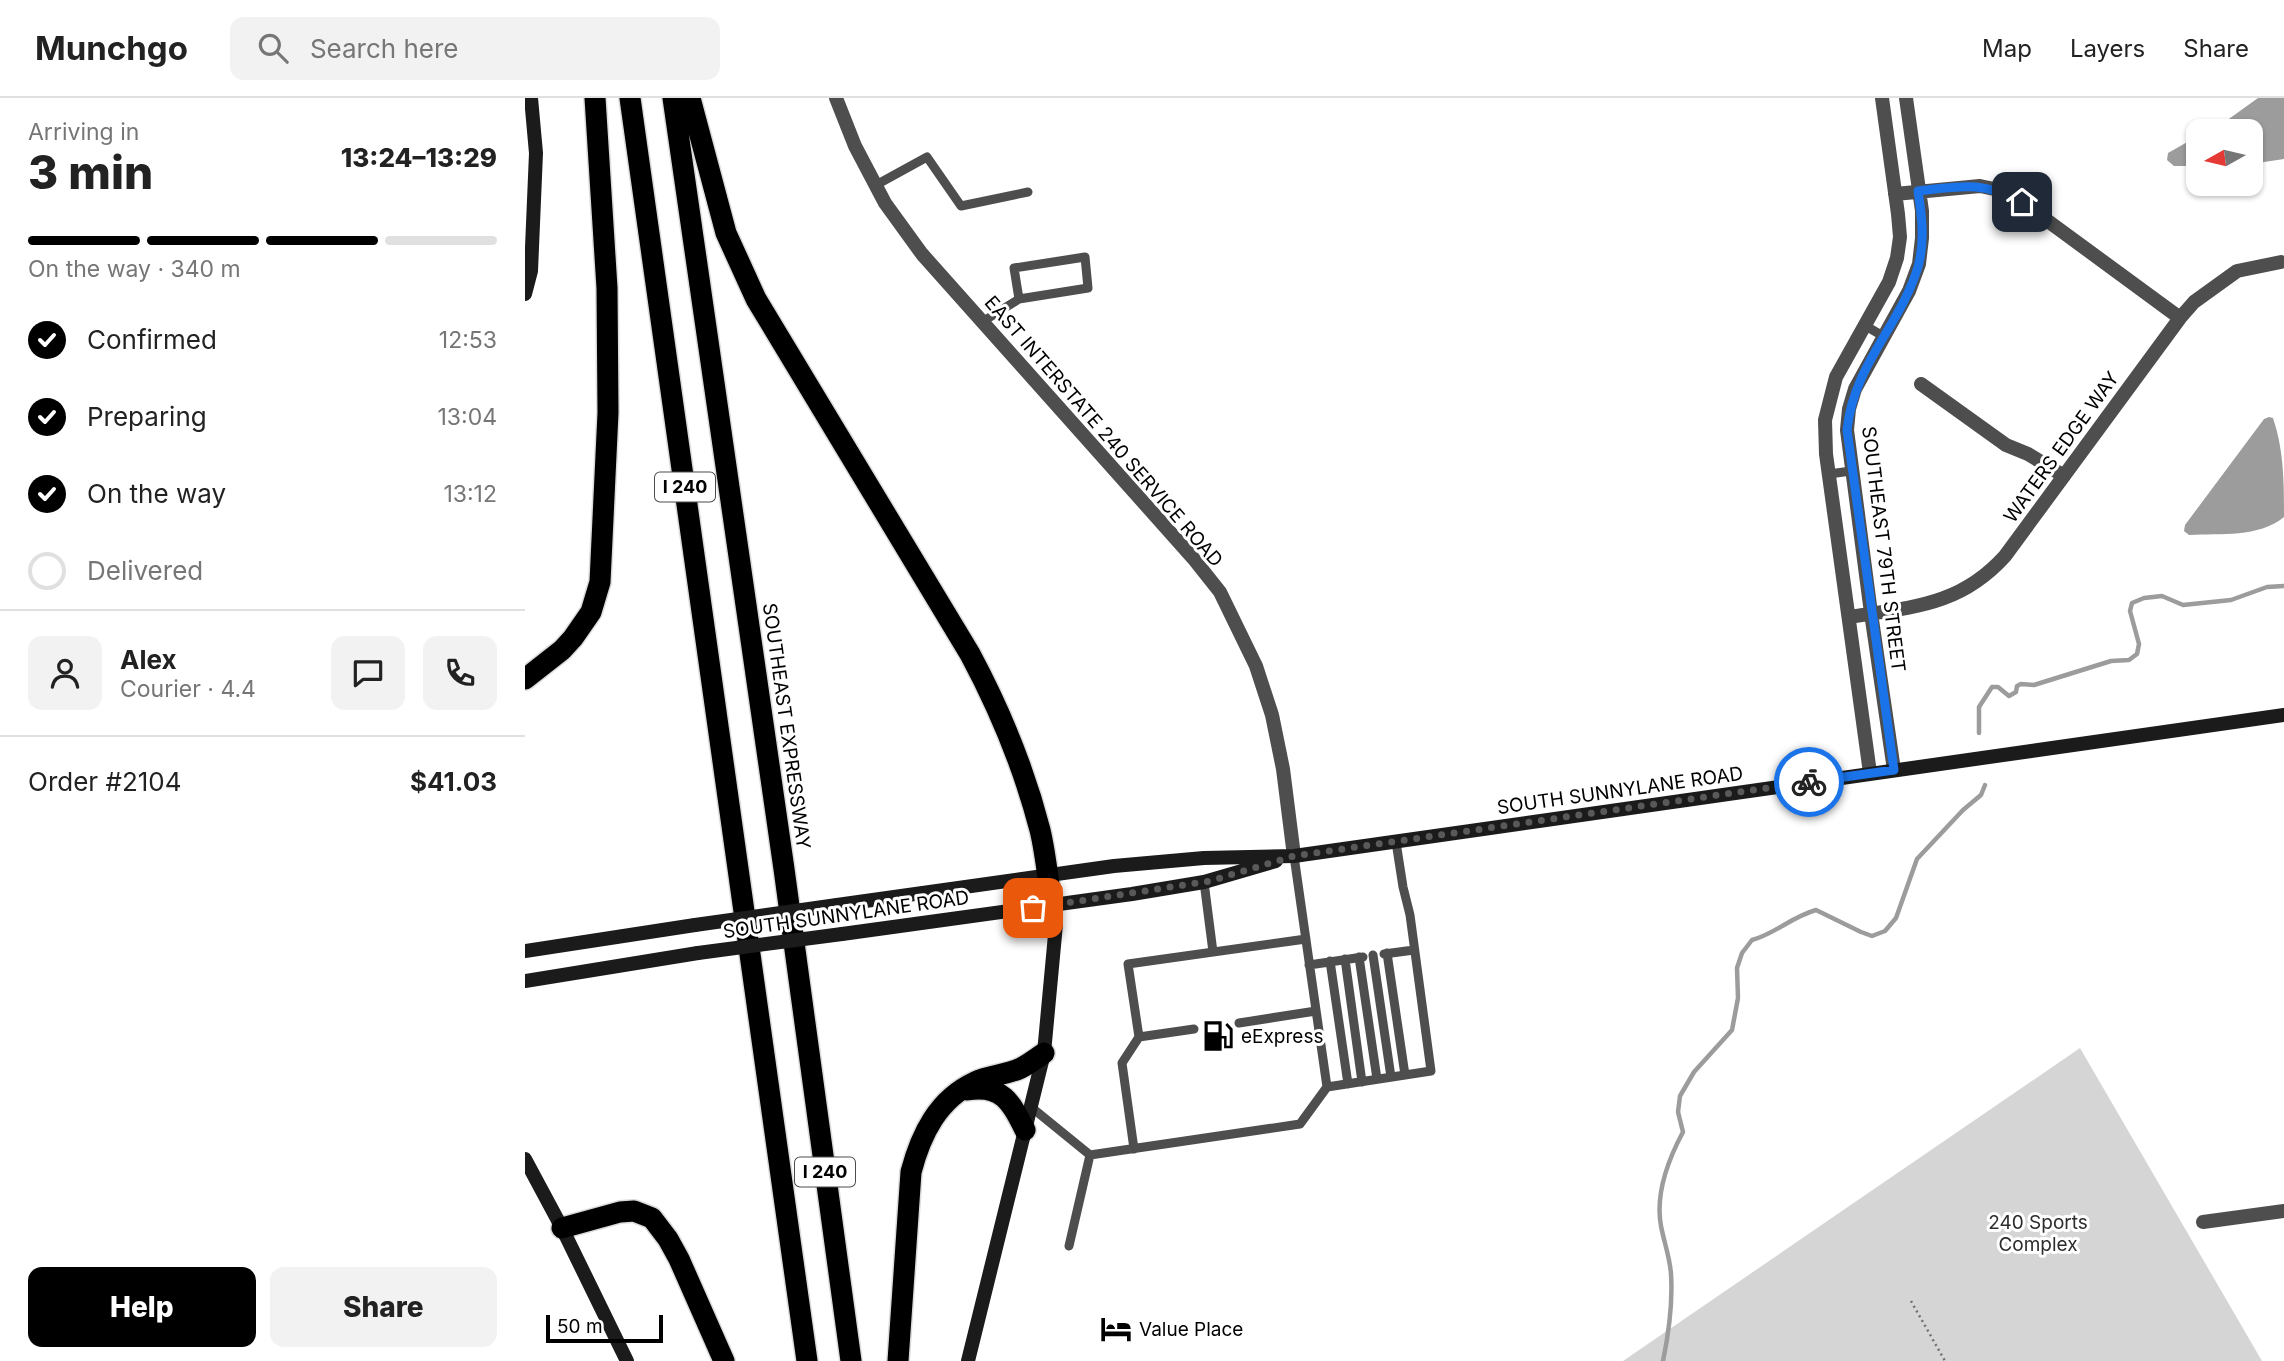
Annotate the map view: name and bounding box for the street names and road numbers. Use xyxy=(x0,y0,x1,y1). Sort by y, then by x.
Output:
street label: EAST INTERSTATE 240 SERVICE ROAD xyxy=(980,291,1228,571)
street label: WATERS EDGE WAY xyxy=(1999,367,2124,527)
street label: SOUTHEAST 79TH STREET xyxy=(1857,425,1910,673)
road number: I 240 xyxy=(655,472,715,502)
street label: SOUTHEAST EXPRESSWAY xyxy=(758,601,815,851)
street label: SOUTH SUNNYLANE ROAD xyxy=(1496,762,1745,819)
street label: SOUTH SUNNYLANE ROAD xyxy=(722,886,971,943)
road number: I 240 xyxy=(795,1157,855,1186)

